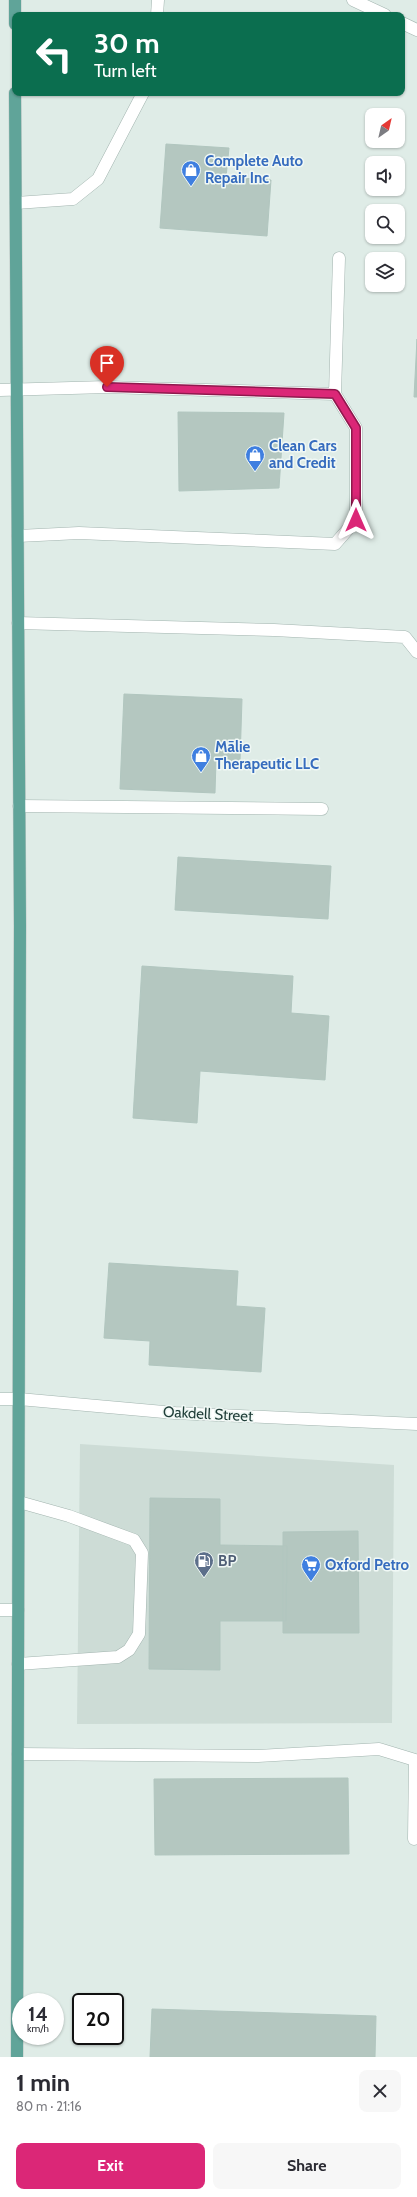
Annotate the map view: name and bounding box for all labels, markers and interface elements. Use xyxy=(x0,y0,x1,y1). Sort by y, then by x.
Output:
text: 30 m xyxy=(94,26,160,60)
icon: left xyxy=(28,28,80,80)
text: Turn left xyxy=(94,60,157,82)
north arrow xyxy=(365,108,405,148)
map controls xyxy=(365,108,405,292)
place label: Complete Auto Repair Inc xyxy=(205,152,304,187)
button: sound xyxy=(365,156,405,196)
shop icon: Complete Auto Repair Inc xyxy=(180,159,202,187)
button: search xyxy=(365,204,405,244)
button: layers xyxy=(365,252,405,292)
pin xyxy=(90,346,124,387)
icon: arrive xyxy=(96,352,118,374)
place label: Clean Cars and Credit xyxy=(269,437,337,472)
shop icon: Clean Cars and Credit xyxy=(244,444,266,472)
position arrow xyxy=(335,499,377,541)
place label: Mālie Therapeutic LLC xyxy=(215,738,319,773)
shop icon: Mālie Therapeutic LLC xyxy=(190,745,212,773)
street label: Oakdell Street xyxy=(163,1403,253,1425)
fuel station icon: BP xyxy=(193,1550,215,1578)
place label: BP xyxy=(218,1552,236,1570)
supermarket icon: Oxford Petro xyxy=(300,1554,322,1582)
place label: Oxford Petro xyxy=(325,1556,409,1574)
speed limit sign: 20 xyxy=(72,1993,124,2045)
text: 14 xyxy=(28,2002,48,2026)
text: km/h xyxy=(27,2022,49,2035)
text: 1 min xyxy=(16,2068,70,2097)
button: close xyxy=(359,2070,401,2112)
text: 80 m · 21:16 xyxy=(16,2098,82,2114)
button: Exit xyxy=(16,2143,205,2189)
button: Share xyxy=(213,2143,401,2189)

